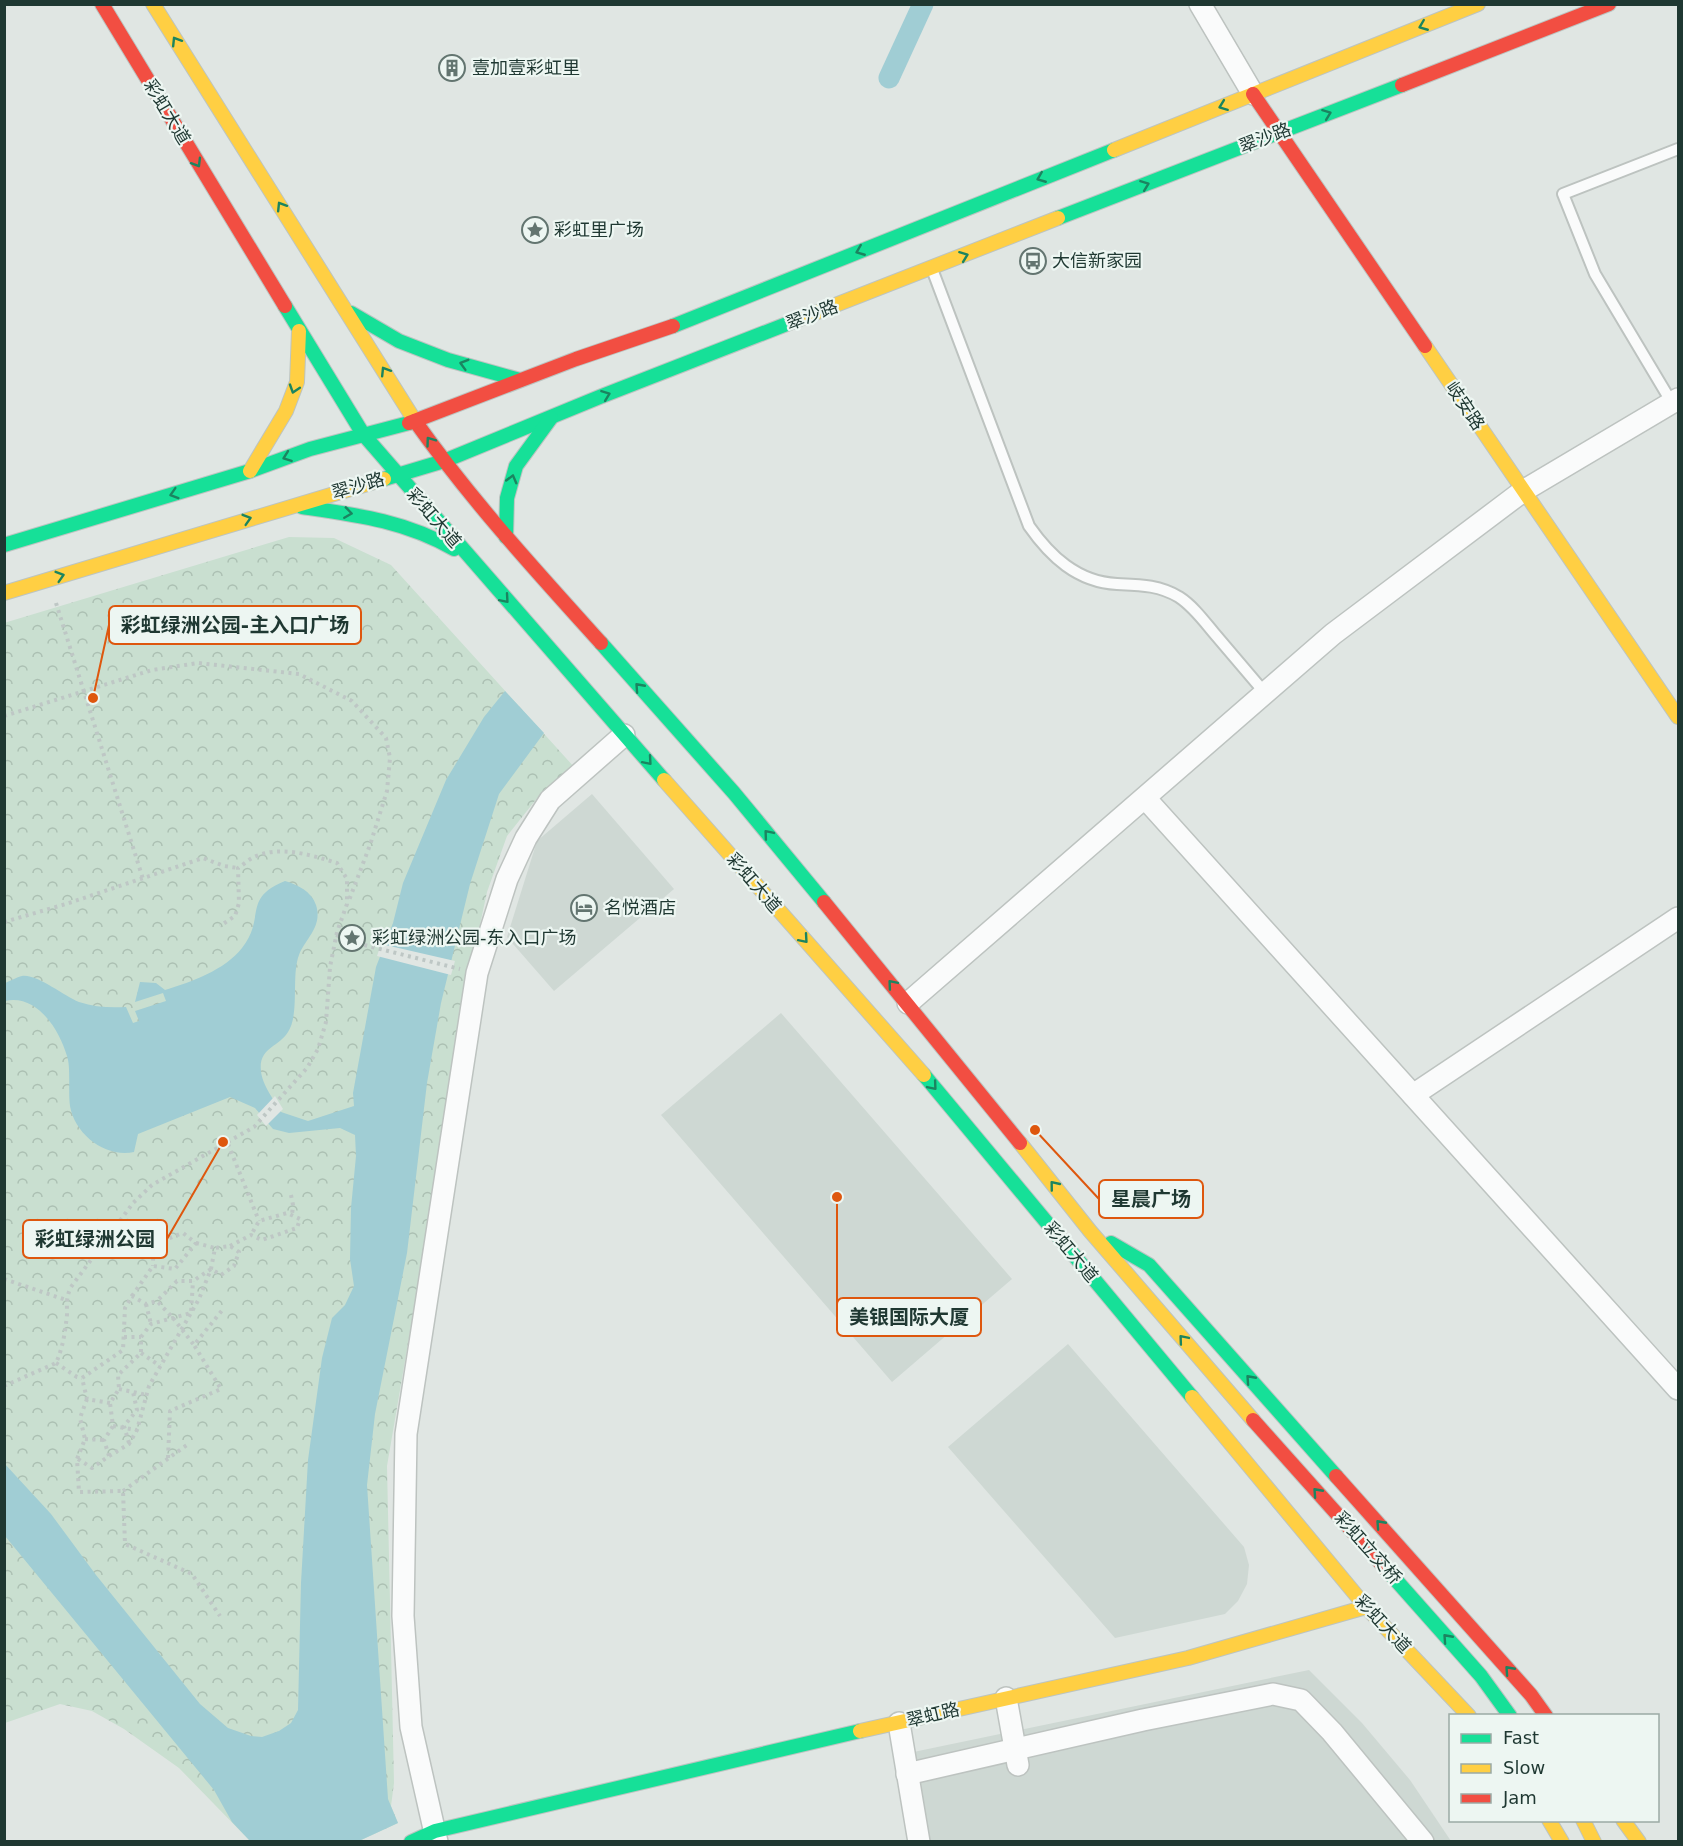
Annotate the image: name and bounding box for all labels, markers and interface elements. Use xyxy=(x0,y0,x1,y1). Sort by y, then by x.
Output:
one-way arrow xyxy=(1419,19,1430,31)
one-way arrow xyxy=(172,37,184,47)
building icon: 壹加壹彩虹里 xyxy=(437,53,467,83)
place label: 壹加壹彩虹里 xyxy=(472,57,580,78)
street label: 彩虹大道 xyxy=(140,75,195,148)
one-way arrow xyxy=(1218,99,1229,111)
one-way arrow xyxy=(1321,109,1332,122)
street label: 翠沙路 xyxy=(1236,118,1294,157)
one-way arrow xyxy=(190,157,202,167)
one-way arrow xyxy=(1037,171,1048,183)
one-way arrow xyxy=(1139,180,1150,193)
one-way arrow xyxy=(276,202,288,212)
place icon: 彩虹里广场 xyxy=(520,215,550,245)
place label: 彩虹里广场 xyxy=(554,219,644,240)
one-way arrow xyxy=(856,244,867,256)
bus stop icon: 大信新家园 xyxy=(1018,246,1048,276)
place label: 大信新家园 xyxy=(1052,250,1142,271)
one-way arrow xyxy=(957,251,968,263)
street label: 翠沙路 xyxy=(783,295,841,334)
one-way arrow xyxy=(459,359,470,371)
one-way arrow xyxy=(381,367,392,378)
street label: 岐安路 xyxy=(1442,377,1489,434)
one-way arrow xyxy=(289,383,301,394)
one-way arrow xyxy=(599,390,610,402)
one-way arrow xyxy=(426,436,437,447)
one-way arrow xyxy=(282,450,293,463)
street label: 翠沙路 xyxy=(329,468,387,503)
one-way arrow xyxy=(505,474,518,484)
street label: 彩虹大道 xyxy=(403,484,466,552)
one-way arrow xyxy=(169,487,180,499)
one-way arrow xyxy=(344,507,353,519)
one-way arrow xyxy=(241,514,252,526)
one-way arrow xyxy=(54,571,65,583)
one-way arrow xyxy=(498,592,509,603)
callout: 彩虹绿洲公园-主入口广场 xyxy=(109,606,361,644)
text: 彩虹绿洲公园-主入口广场 xyxy=(121,613,349,637)
one-way arrow xyxy=(636,683,647,694)
one-way arrow xyxy=(641,755,652,765)
one-way arrow xyxy=(764,830,775,841)
street label: 彩虹大道 xyxy=(723,849,786,917)
hotel icon: 名悦酒店 xyxy=(569,893,599,923)
place label: 名悦酒店 xyxy=(604,897,676,918)
place icon: 彩虹绿洲公园-东入口广场 xyxy=(337,923,367,953)
place label: 彩虹绿洲公园-东入口广场 xyxy=(372,927,577,948)
one-way arrow xyxy=(797,932,808,943)
one-way arrow xyxy=(888,980,899,991)
one-way arrow xyxy=(926,1079,937,1090)
callout: 星晨广场 xyxy=(1099,1180,1203,1218)
one-way arrow xyxy=(1050,1181,1061,1192)
text: 星晨广场 xyxy=(1111,1187,1191,1211)
street label: 彩虹大道 xyxy=(1040,1217,1103,1286)
callout: 彩虹绿洲公园 xyxy=(23,1220,167,1258)
text: 彩虹绿洲公园 xyxy=(35,1227,155,1251)
callout: 美银国际大厦 xyxy=(837,1298,981,1336)
text: 美银国际大厦 xyxy=(849,1305,969,1329)
one-way arrow xyxy=(1179,1335,1190,1346)
one-way arrow xyxy=(1246,1375,1257,1386)
one-way arrow xyxy=(1313,1488,1324,1499)
street label: 彩虹立交桥 xyxy=(1330,1507,1406,1588)
one-way arrow xyxy=(1376,1521,1387,1531)
street label: 彩虹大道 xyxy=(1351,1590,1416,1657)
one-way arrow xyxy=(1443,1634,1454,1644)
one-way arrow xyxy=(1505,1666,1516,1677)
street label: 翠虹路 xyxy=(904,1698,962,1731)
legend xyxy=(1449,1714,1659,1822)
text: Fast xyxy=(1503,1727,1539,1748)
text: Slow xyxy=(1503,1757,1545,1778)
text: Jam xyxy=(1502,1787,1537,1808)

